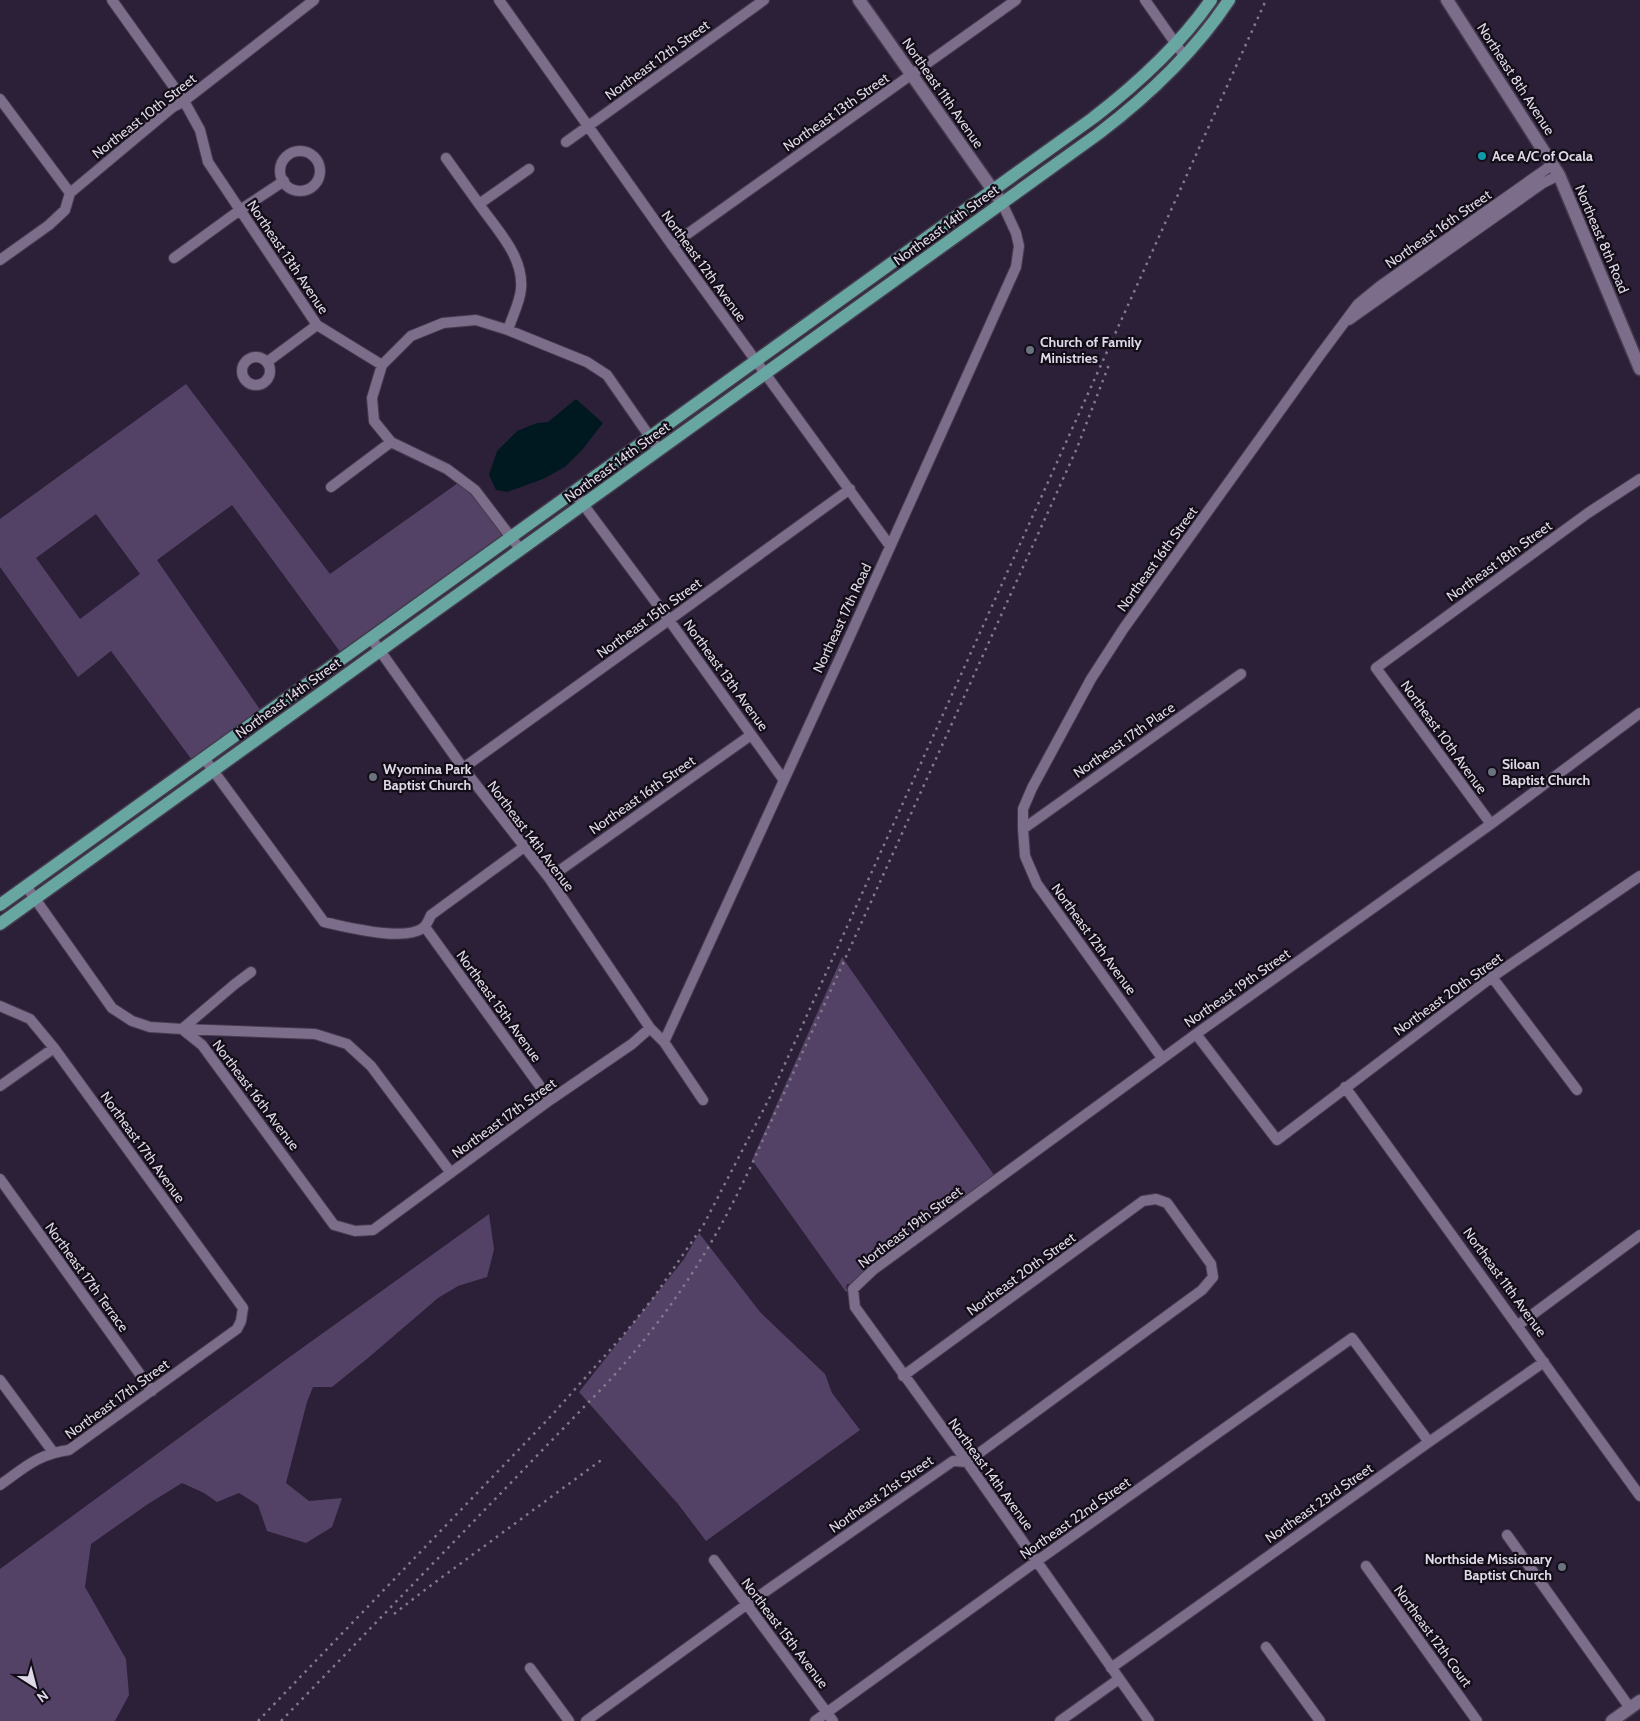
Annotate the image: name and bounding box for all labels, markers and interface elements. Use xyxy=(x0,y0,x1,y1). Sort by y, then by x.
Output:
street label: Northeast 12th Street xyxy=(601,16,713,104)
street label: Northeast 8th Avenue xyxy=(1473,20,1559,138)
street label: Northeast 11th Avenue xyxy=(898,34,988,152)
street label: Northeast 13th Street xyxy=(780,69,893,155)
street label: Northeast 10th Street xyxy=(88,70,200,162)
place label: Ace A/C of Ocala xyxy=(1492,147,1593,165)
marker: Ace A/C of Ocala xyxy=(1476,150,1488,162)
street label: Northeast 14th Street xyxy=(890,181,1002,269)
street label: Northeast 8th Road xyxy=(1571,182,1633,296)
street label: Northeast 16th Street xyxy=(1381,185,1495,272)
street label: Northeast 13th Avenue xyxy=(243,197,333,317)
street label: Northeast 12th Avenue xyxy=(658,207,750,325)
place label: Church of Family Ministries xyxy=(1040,333,1142,367)
marker: Church of Family Ministries xyxy=(1024,344,1036,356)
street label: Northeast 14th Street xyxy=(561,418,673,506)
street label: Northeast 16th Street xyxy=(1113,503,1201,615)
street label: Northeast 18th Street xyxy=(1443,516,1556,605)
street label: Northeast 17th Road xyxy=(809,560,875,676)
street label: Northeast 15th Street xyxy=(593,574,705,662)
street label: Northeast 13th Avenue xyxy=(679,616,773,734)
street label: Northeast 14th Street xyxy=(232,654,344,742)
street label: Northeast 10th Avenue xyxy=(1397,677,1491,797)
street label: Northeast 17th Place xyxy=(1070,698,1178,782)
street label: Northeast 16th Street xyxy=(585,751,699,838)
place label: Siloan Baptist Church xyxy=(1502,755,1590,789)
place label: Wyomina Park Baptist Church xyxy=(383,760,472,794)
marker: Siloan Baptist Church xyxy=(1486,766,1498,778)
marker: Wyomina Park Baptist Church xyxy=(367,771,379,783)
street label: Northeast 14th Avenue xyxy=(483,777,579,895)
street label: Northeast 12th Avenue xyxy=(1048,880,1140,998)
street label: Northeast 19th Street xyxy=(1180,944,1294,1031)
street label: Northeast 15th Avenue xyxy=(452,947,546,1065)
street label: Northeast 20th Street xyxy=(1390,948,1506,1040)
street label: Northeast 16th Avenue xyxy=(208,1036,304,1154)
street label: Northeast 17th Street xyxy=(448,1074,560,1162)
street label: Northeast 17th Avenue xyxy=(97,1088,189,1206)
street label: Northeast 19th Street xyxy=(854,1182,966,1272)
street label: Northeast 17th Terrace xyxy=(41,1219,133,1335)
street label: Northeast 11th Avenue xyxy=(1459,1224,1551,1340)
street label: Northeast 20th Street xyxy=(963,1228,1079,1320)
street label: Northeast 17th Street xyxy=(61,1355,173,1443)
street label: Northeast 14th Avenue xyxy=(944,1414,1038,1534)
street label: Northeast 21st Street xyxy=(825,1451,937,1537)
street label: Northeast 23rd Street xyxy=(1262,1459,1377,1547)
street label: Northeast 22nd Street xyxy=(1016,1473,1134,1563)
place label: Northside Missionary Baptist Church xyxy=(1425,1550,1552,1584)
marker: Northside Missionary Baptist Church xyxy=(1556,1561,1568,1573)
street label: Northeast 15th Avenue xyxy=(738,1574,832,1692)
street label: Northeast 12th Court xyxy=(1390,1582,1476,1691)
north arrow xyxy=(10,1661,60,1711)
text: N xyxy=(33,1686,52,1707)

